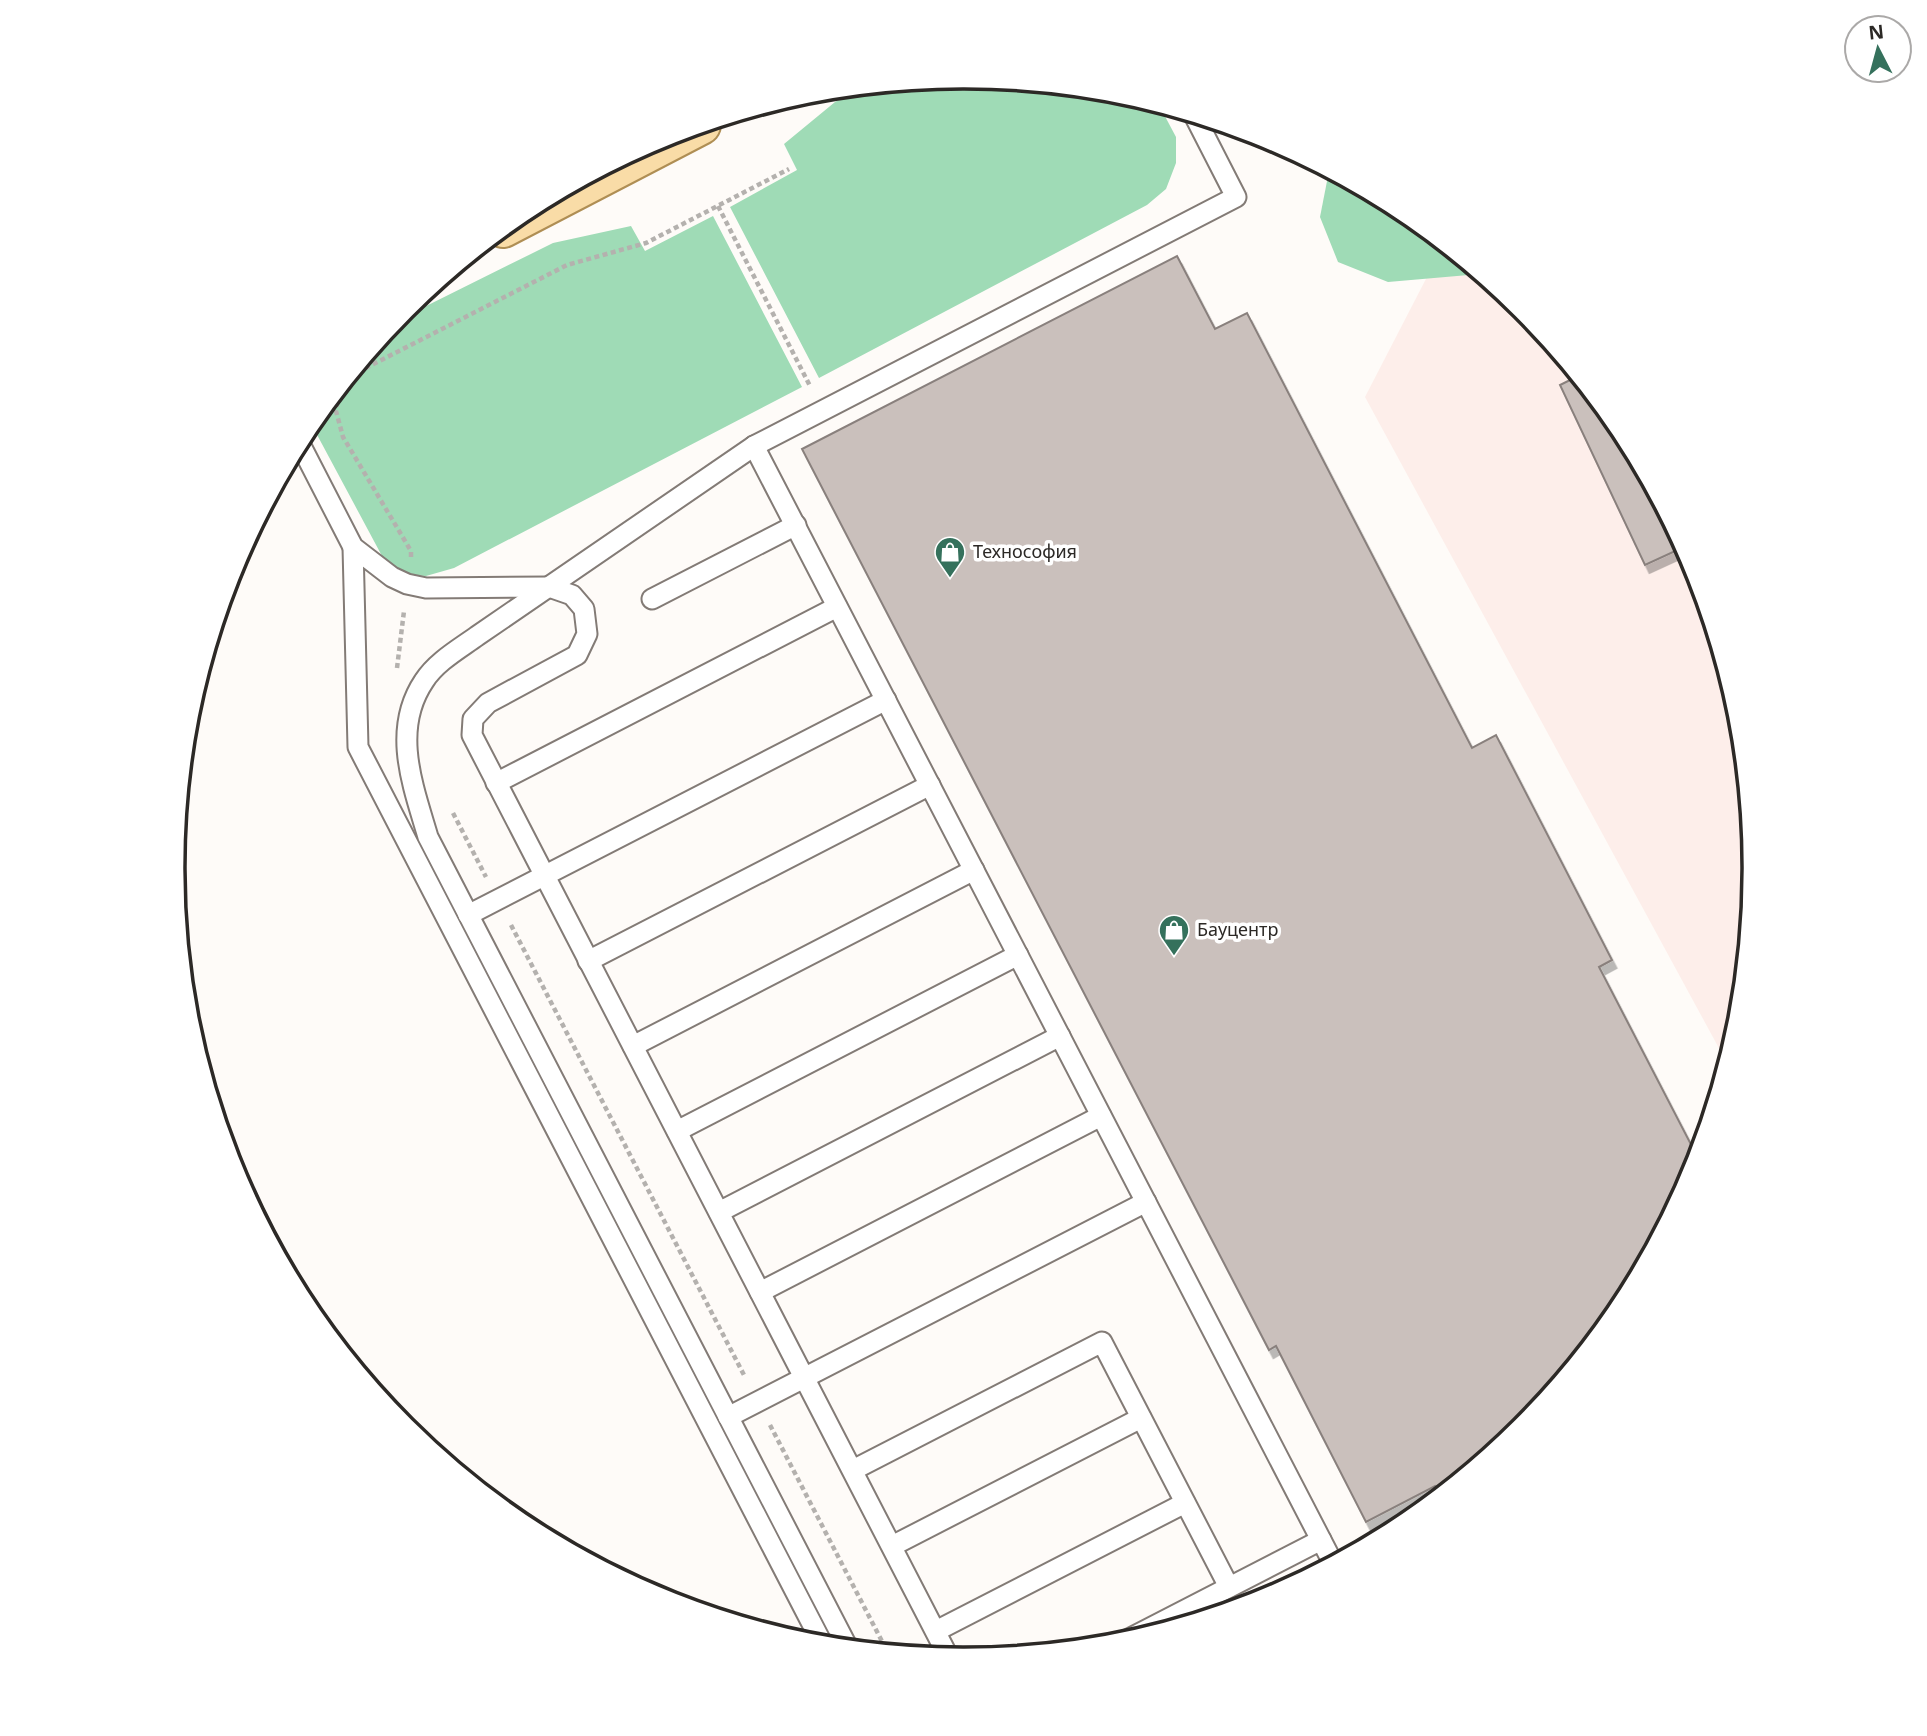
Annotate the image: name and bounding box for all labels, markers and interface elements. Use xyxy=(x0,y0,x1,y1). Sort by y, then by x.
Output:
north arrow xyxy=(1843,14,1913,84)
text: N xyxy=(1867,18,1885,46)
shop icon: Технософия xyxy=(933,535,967,579)
place label: Технософия xyxy=(973,539,1077,563)
shop icon: Бауцентр xyxy=(1157,913,1191,957)
place label: Бауцентр xyxy=(1197,917,1278,941)

